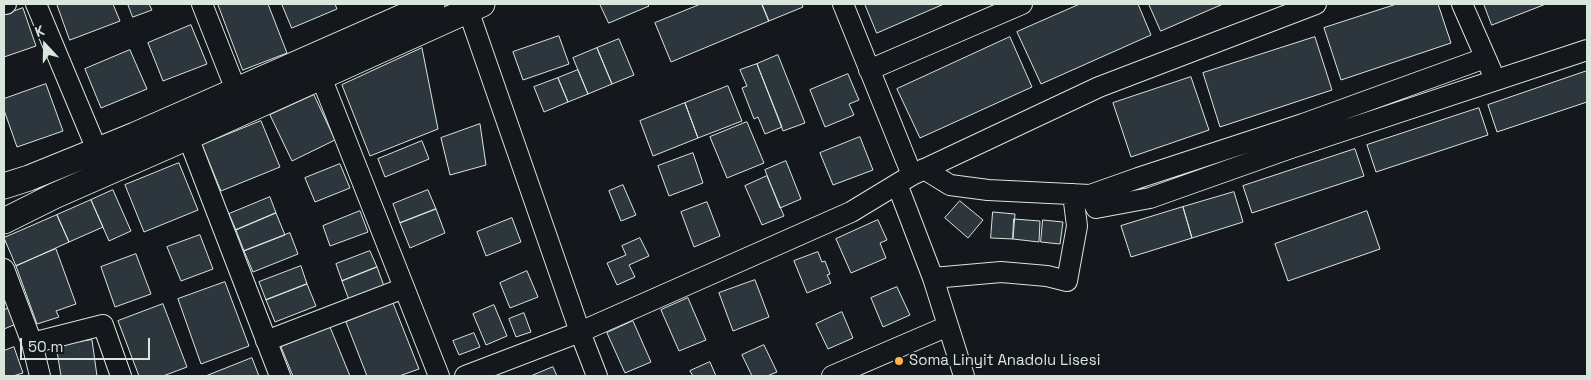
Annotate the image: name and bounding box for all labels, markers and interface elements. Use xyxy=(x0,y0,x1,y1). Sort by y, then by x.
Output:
north arrow xyxy=(20,20,70,70)
text: K xyxy=(32,21,47,41)
scale bar xyxy=(22,328,152,360)
text: 50 m xyxy=(28,337,63,356)
place label: Soma Linyit Anadolu Lisesi xyxy=(909,352,1100,370)
marker: Soma Linyit Anadolu Lisesi xyxy=(893,355,905,367)

